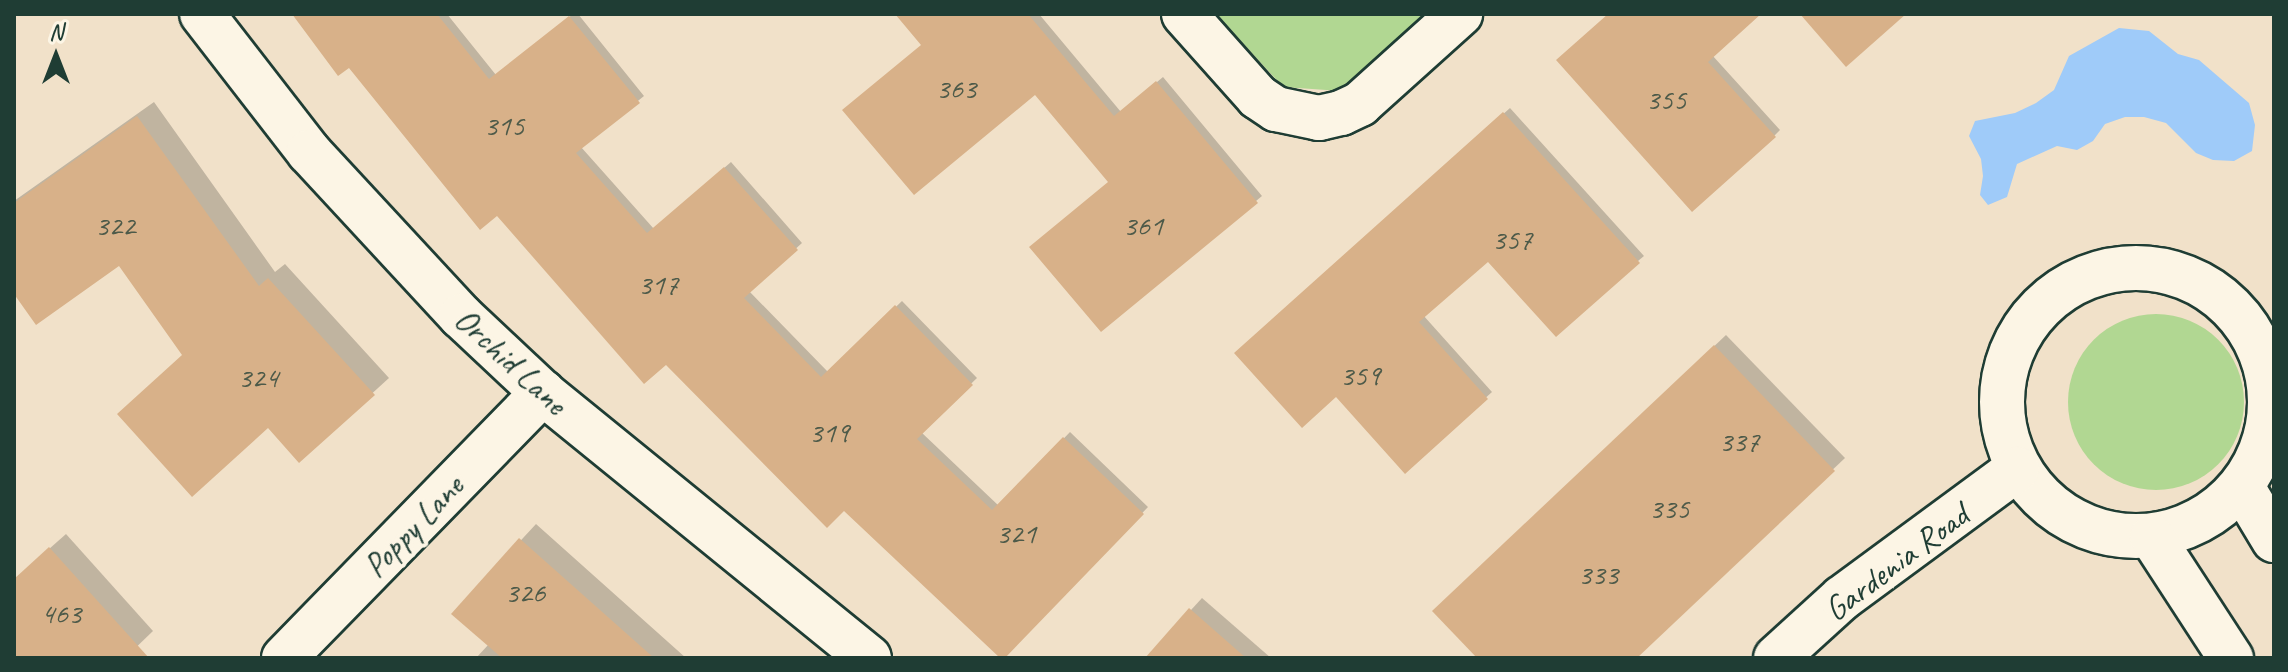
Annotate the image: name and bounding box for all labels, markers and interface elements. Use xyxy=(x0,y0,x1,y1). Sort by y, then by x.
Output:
north arrow xyxy=(16,16,96,96)
text: N xyxy=(49,18,63,46)
house number: 363 xyxy=(936,70,976,106)
house number: 355 xyxy=(1646,81,1686,117)
house number: 315 xyxy=(484,107,524,143)
house number: 322 xyxy=(95,207,135,243)
house number: 361 xyxy=(1123,207,1163,243)
house number: 357 xyxy=(1492,221,1532,257)
house number: 317 xyxy=(638,266,678,302)
street label: Orchid Lane xyxy=(446,298,576,424)
house number: 359 xyxy=(1340,357,1380,393)
house number: 324 xyxy=(238,359,278,395)
house number: 319 xyxy=(809,414,849,450)
house number: 337 xyxy=(1719,423,1759,459)
street label: Poppy Lane xyxy=(354,466,472,586)
house number: 335 xyxy=(1649,490,1689,526)
street label: Gardenia Road xyxy=(1816,495,1976,629)
house number: 321 xyxy=(996,515,1036,551)
house number: 333 xyxy=(1578,556,1618,592)
house number: 326 xyxy=(505,574,545,610)
house number: 463 xyxy=(41,595,81,631)

